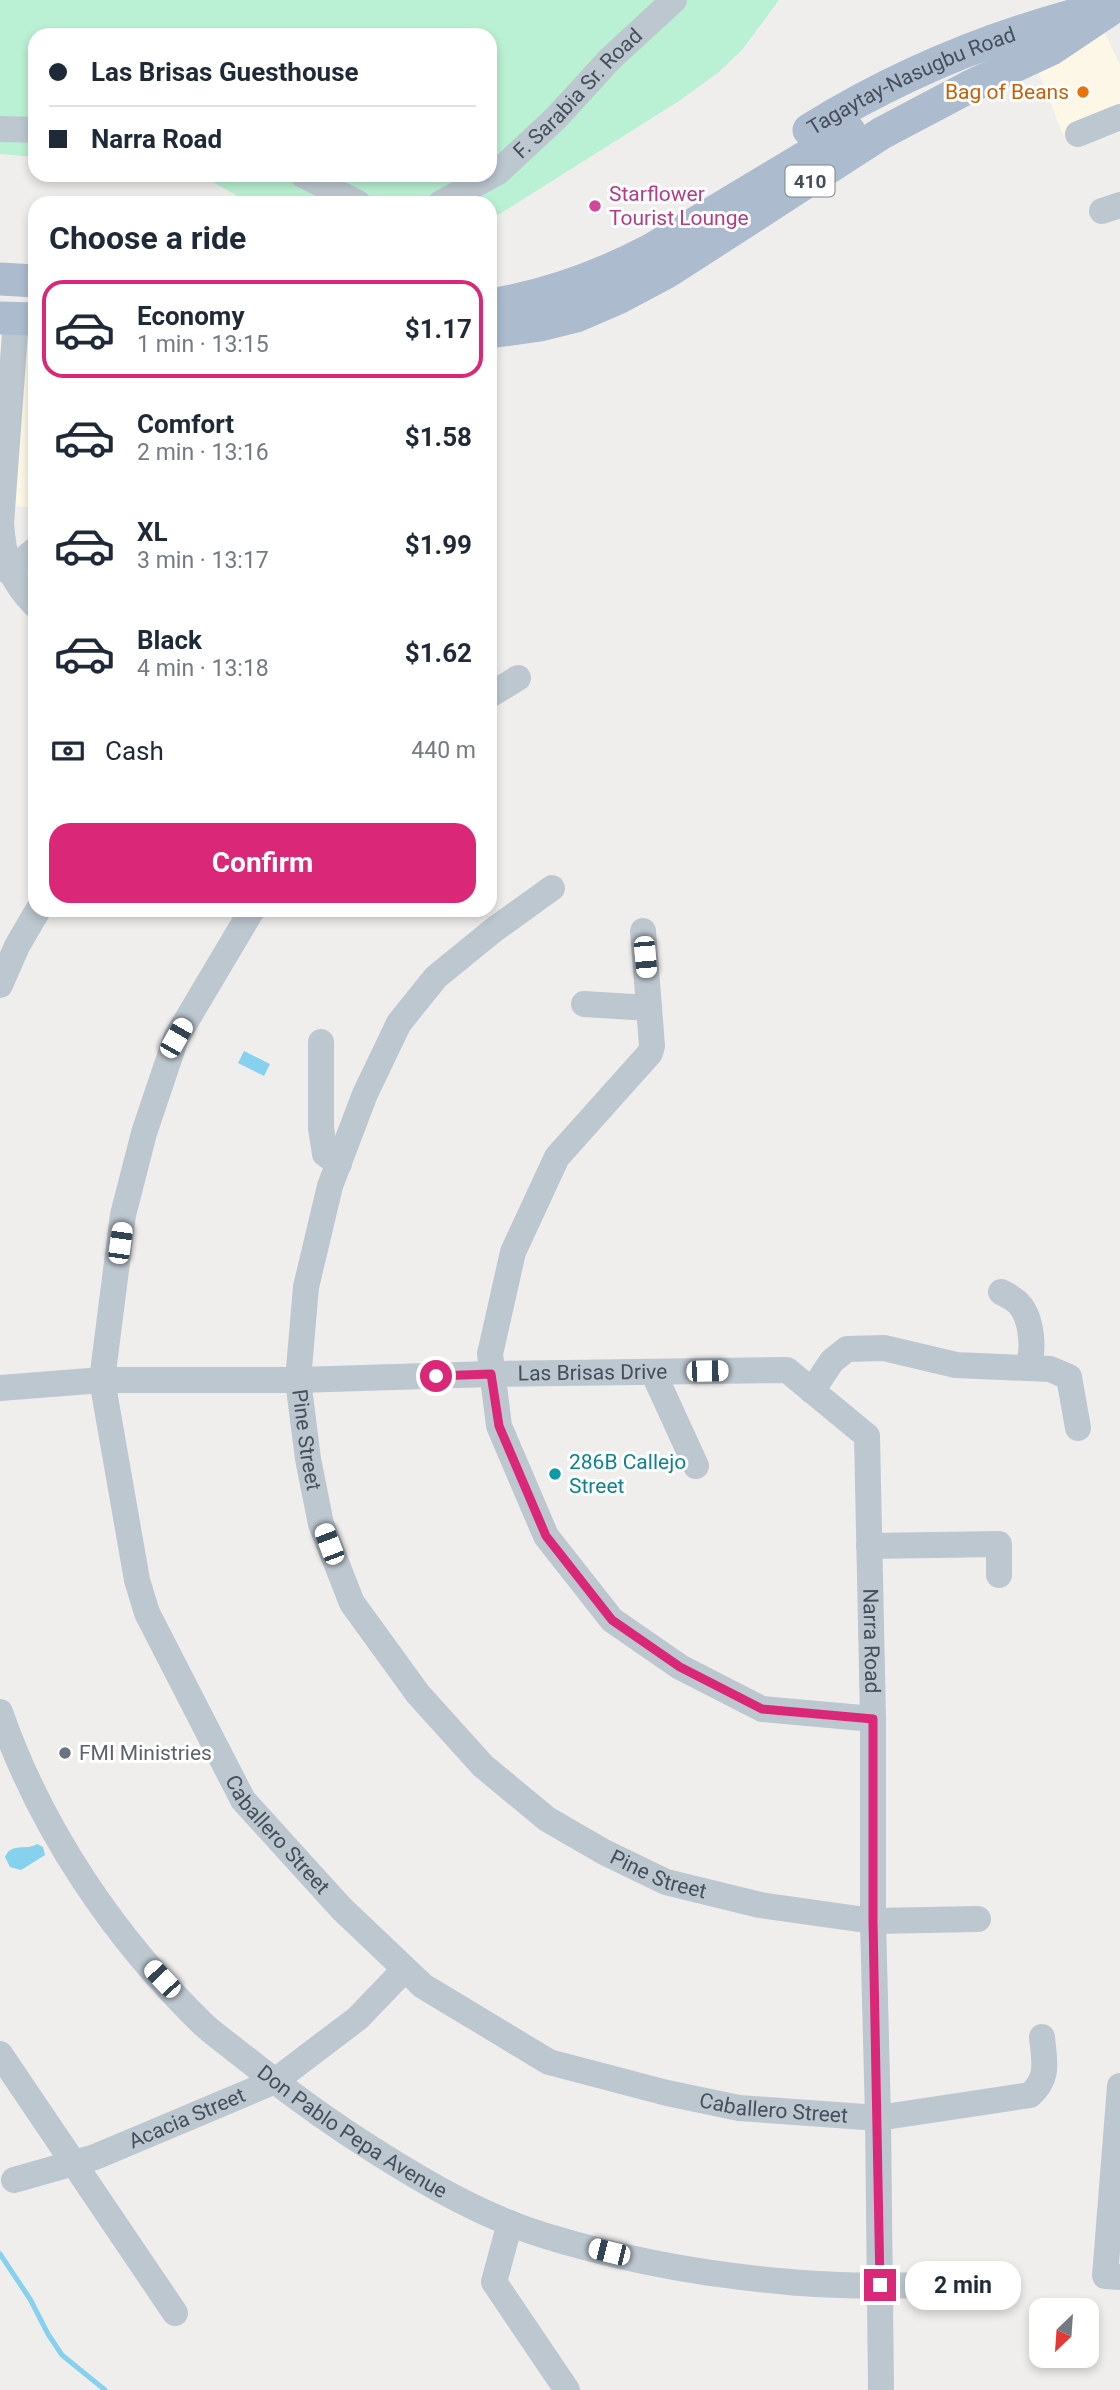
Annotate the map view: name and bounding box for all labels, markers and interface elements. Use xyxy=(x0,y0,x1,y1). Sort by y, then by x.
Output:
street label: Tagaytay-Nasugbu Road xyxy=(803,22,1019,140)
street label: F. Sarabia Sr. Road xyxy=(509,24,647,163)
text: Las Brisas Guesthouse xyxy=(91,57,359,87)
place label: Bag of Beans xyxy=(945,80,1069,104)
marker: Bag of Beans xyxy=(1075,84,1091,100)
text: Narra Road xyxy=(91,124,222,154)
road number: 410 xyxy=(786,166,834,196)
place label: Starflower Tourist Lounge xyxy=(609,182,749,230)
marker: Starflower Tourist Lounge xyxy=(587,198,603,214)
text: Choose a ride xyxy=(49,219,246,257)
icon: car xyxy=(53,298,116,361)
text: Economy xyxy=(137,301,244,331)
text: $1.17 xyxy=(405,314,472,344)
text: 1 min · 13:15 xyxy=(137,331,269,358)
icon: car xyxy=(53,406,116,469)
text: Comfort xyxy=(137,409,234,439)
text: $1.58 xyxy=(405,422,472,452)
text: 2 min · 13:16 xyxy=(137,439,269,466)
icon: car xyxy=(53,514,116,577)
text: XL xyxy=(137,517,168,547)
text: $1.99 xyxy=(405,530,472,560)
text: 3 min · 13:17 xyxy=(137,547,269,574)
icon: car xyxy=(53,622,116,685)
text: Black xyxy=(137,625,202,655)
text: $1.62 xyxy=(405,638,472,668)
text: 4 min · 13:18 xyxy=(137,655,269,682)
icon: cash xyxy=(49,732,87,770)
text: Cash xyxy=(105,736,164,766)
text: 440 m xyxy=(411,737,476,764)
button: Confirm xyxy=(49,823,476,903)
car xyxy=(633,935,658,979)
car xyxy=(157,1015,196,1061)
car xyxy=(107,1221,134,1265)
route start xyxy=(420,1360,452,1392)
street label: Las Brisas Drive xyxy=(518,1360,668,1386)
car xyxy=(686,1360,729,1382)
street label: Pine Street xyxy=(287,1388,326,1492)
place label: 286B Callejo Street xyxy=(569,1450,686,1498)
marker: 286B Callejo Street xyxy=(547,1466,563,1482)
car xyxy=(312,1521,347,1567)
street label: Narra Road xyxy=(858,1588,884,1694)
place label: FMI Ministries xyxy=(79,1741,212,1765)
marker: FMI Ministries xyxy=(57,1745,73,1761)
street label: Caballero Street xyxy=(220,1771,335,1899)
street label: Pine Street xyxy=(606,1845,709,1903)
car xyxy=(140,1956,185,2002)
street label: Don Pablo Pepa Avenue xyxy=(253,2060,451,2203)
street label: Acacia Street xyxy=(125,2083,249,2153)
street label: Caballero Street xyxy=(697,2088,849,2128)
car xyxy=(587,2237,632,2267)
callout: 2 min xyxy=(904,2260,1020,2310)
route end xyxy=(864,2269,896,2301)
text: 2 min xyxy=(934,2272,992,2299)
north arrow xyxy=(1029,2298,1099,2368)
map controls xyxy=(1029,2298,1099,2368)

